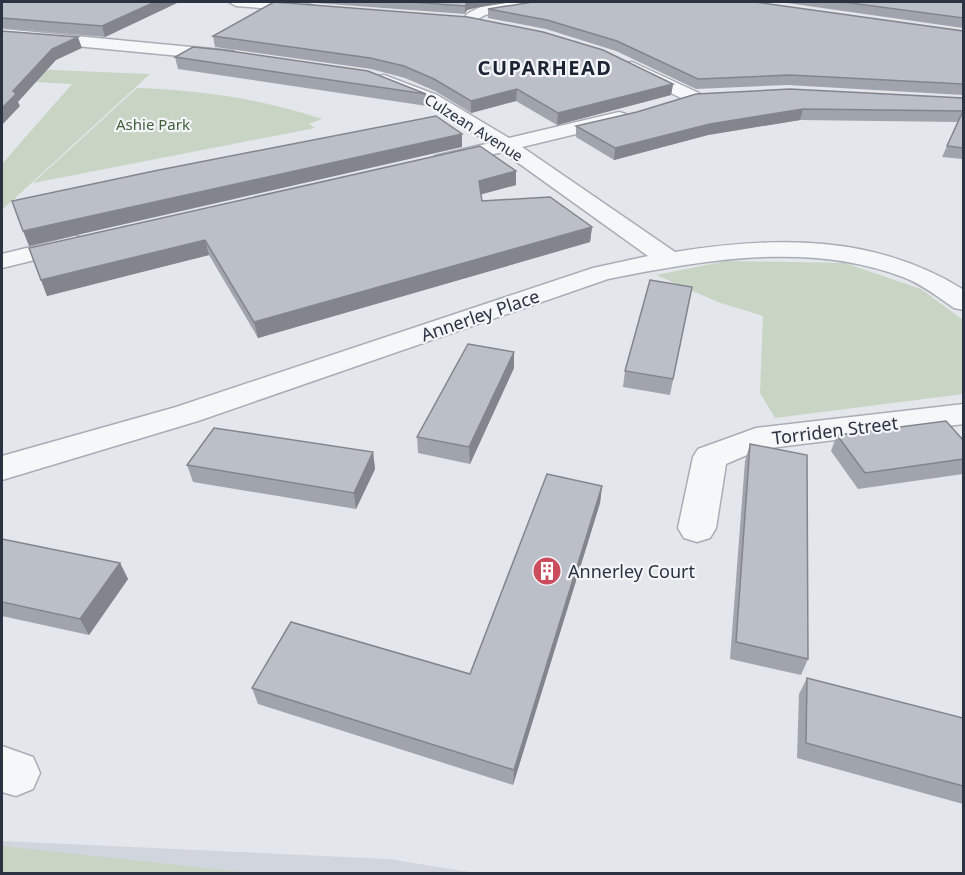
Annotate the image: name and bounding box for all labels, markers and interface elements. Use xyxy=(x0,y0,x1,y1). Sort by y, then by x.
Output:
district label: CUPARHEAD xyxy=(478,54,612,81)
street label: Culzean Avenue xyxy=(421,89,527,165)
park label: Ashie Park xyxy=(116,114,190,134)
street label: Annerley Place xyxy=(417,283,543,347)
street label: Torriden Street xyxy=(771,410,900,450)
building icon: Annerley Court xyxy=(531,555,563,587)
place label: Annerley Court xyxy=(568,559,695,583)

